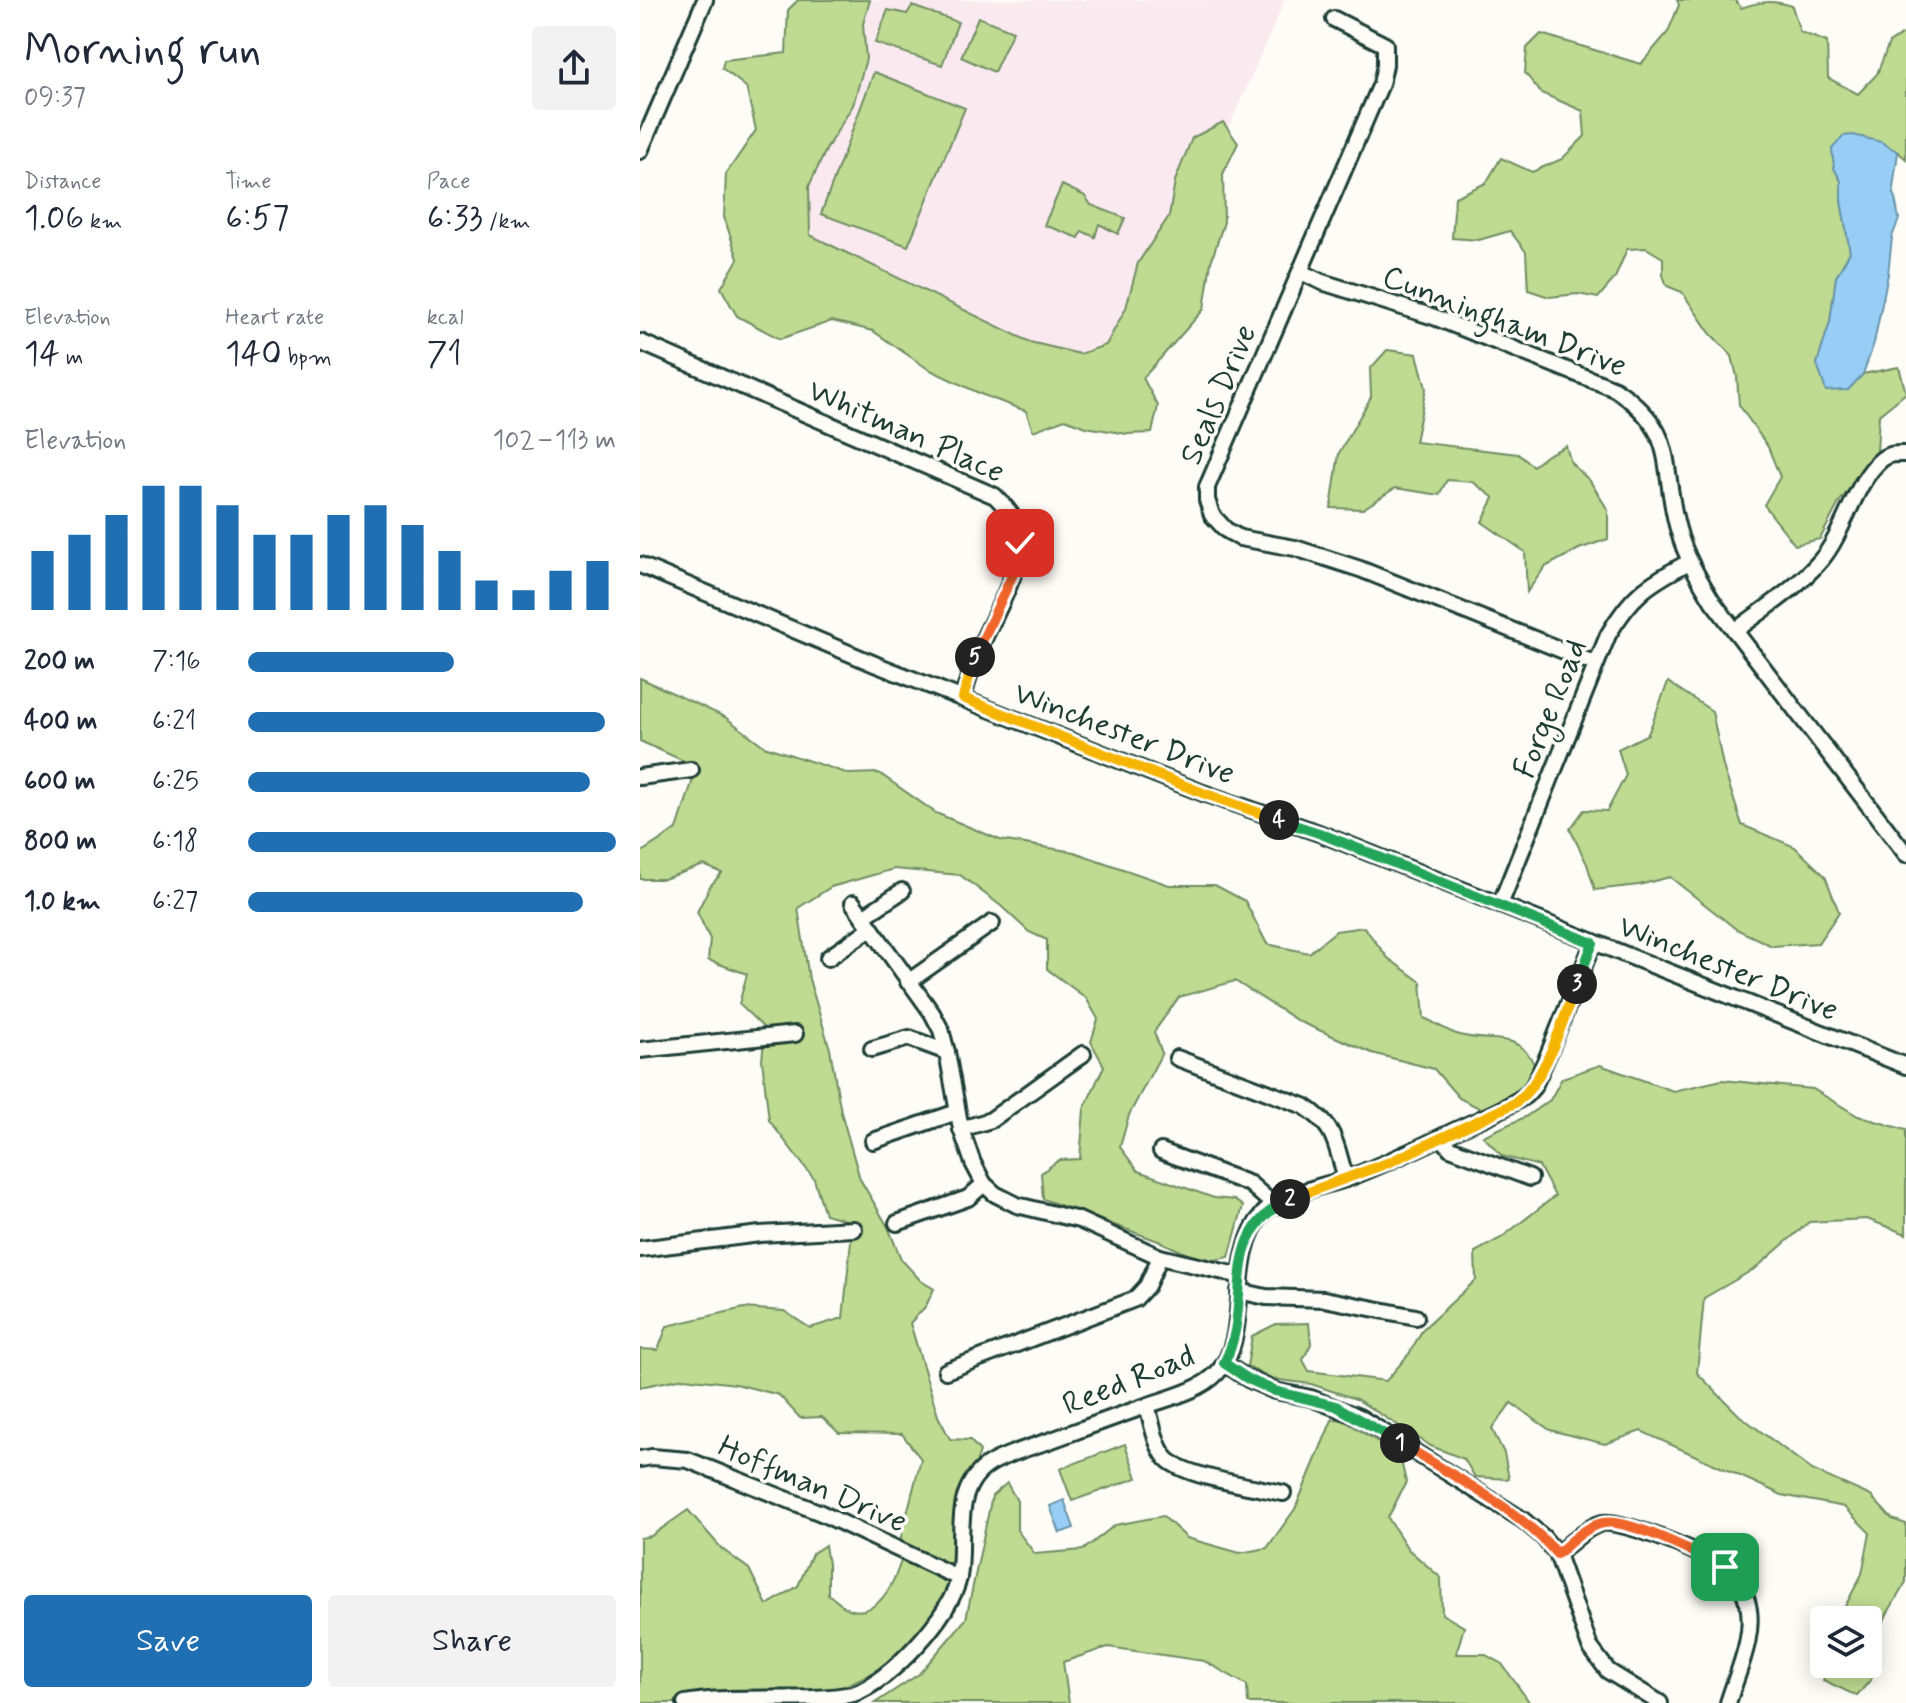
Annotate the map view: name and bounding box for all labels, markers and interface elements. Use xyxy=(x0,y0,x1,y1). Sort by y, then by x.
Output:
text: Morning run xyxy=(24,22,261,80)
button: share xyxy=(532,26,616,110)
text: 09:37 xyxy=(24,81,86,115)
text: Distance xyxy=(24,168,101,196)
text: Time xyxy=(225,168,271,196)
text: Pace xyxy=(427,168,470,196)
text: 1.06 xyxy=(24,196,84,241)
text: 6:57 xyxy=(225,196,289,241)
text: 6:33 xyxy=(427,196,483,241)
text: km xyxy=(84,208,122,236)
text: /km xyxy=(483,208,531,236)
street label: Cunningham Drive xyxy=(1375,256,1632,391)
text: Elevation xyxy=(24,304,111,332)
text: Heart rate xyxy=(225,304,324,332)
text: kcal xyxy=(427,304,464,332)
street label: Seals Drive xyxy=(1170,318,1267,471)
text: 14 xyxy=(24,332,60,377)
text: 140 xyxy=(225,332,282,377)
text: 71 xyxy=(427,332,462,377)
text: m xyxy=(60,344,83,372)
text: bpm xyxy=(282,344,332,372)
street label: Whitman Place xyxy=(801,370,1011,494)
text: Elevation xyxy=(24,424,126,458)
text: 102–113 m xyxy=(493,424,616,458)
pin xyxy=(986,509,1054,577)
icon: check xyxy=(998,521,1042,565)
street label: Forge Road xyxy=(1504,633,1600,785)
pin: 5 xyxy=(955,637,995,677)
text: 5 xyxy=(968,643,982,671)
text: 200 m xyxy=(24,645,95,679)
text: 7:16 xyxy=(152,645,201,679)
street label: Winchester Drive xyxy=(1008,672,1241,795)
text: 400 m xyxy=(24,705,97,739)
text: 6:21 xyxy=(152,705,196,739)
text: 600 m xyxy=(24,765,96,799)
text: 6:25 xyxy=(152,765,199,799)
pin: 4 xyxy=(1259,800,1299,840)
text: 4 xyxy=(1273,806,1285,834)
text: 800 m xyxy=(24,825,97,859)
text: 6:18 xyxy=(152,825,198,859)
text: 1.0 km xyxy=(24,885,101,919)
text: 6:27 xyxy=(152,885,198,919)
street label: Winchester Drive xyxy=(1612,906,1844,1032)
pin: 3 xyxy=(1557,964,1597,1004)
text: 3 xyxy=(1572,970,1582,998)
pin: 2 xyxy=(1270,1179,1310,1219)
text: 2 xyxy=(1285,1185,1295,1213)
street label: Reed Road xyxy=(1056,1335,1201,1426)
pin: 1 xyxy=(1380,1423,1420,1463)
street label: Hoffman Drive xyxy=(711,1426,913,1544)
text: 1 xyxy=(1395,1429,1405,1457)
pin xyxy=(1691,1533,1759,1601)
icon: arrive xyxy=(1703,1545,1747,1589)
button: Save xyxy=(24,1595,312,1687)
button: Share xyxy=(328,1595,616,1687)
map controls xyxy=(1810,1606,1882,1678)
button: layers xyxy=(1810,1606,1882,1678)

